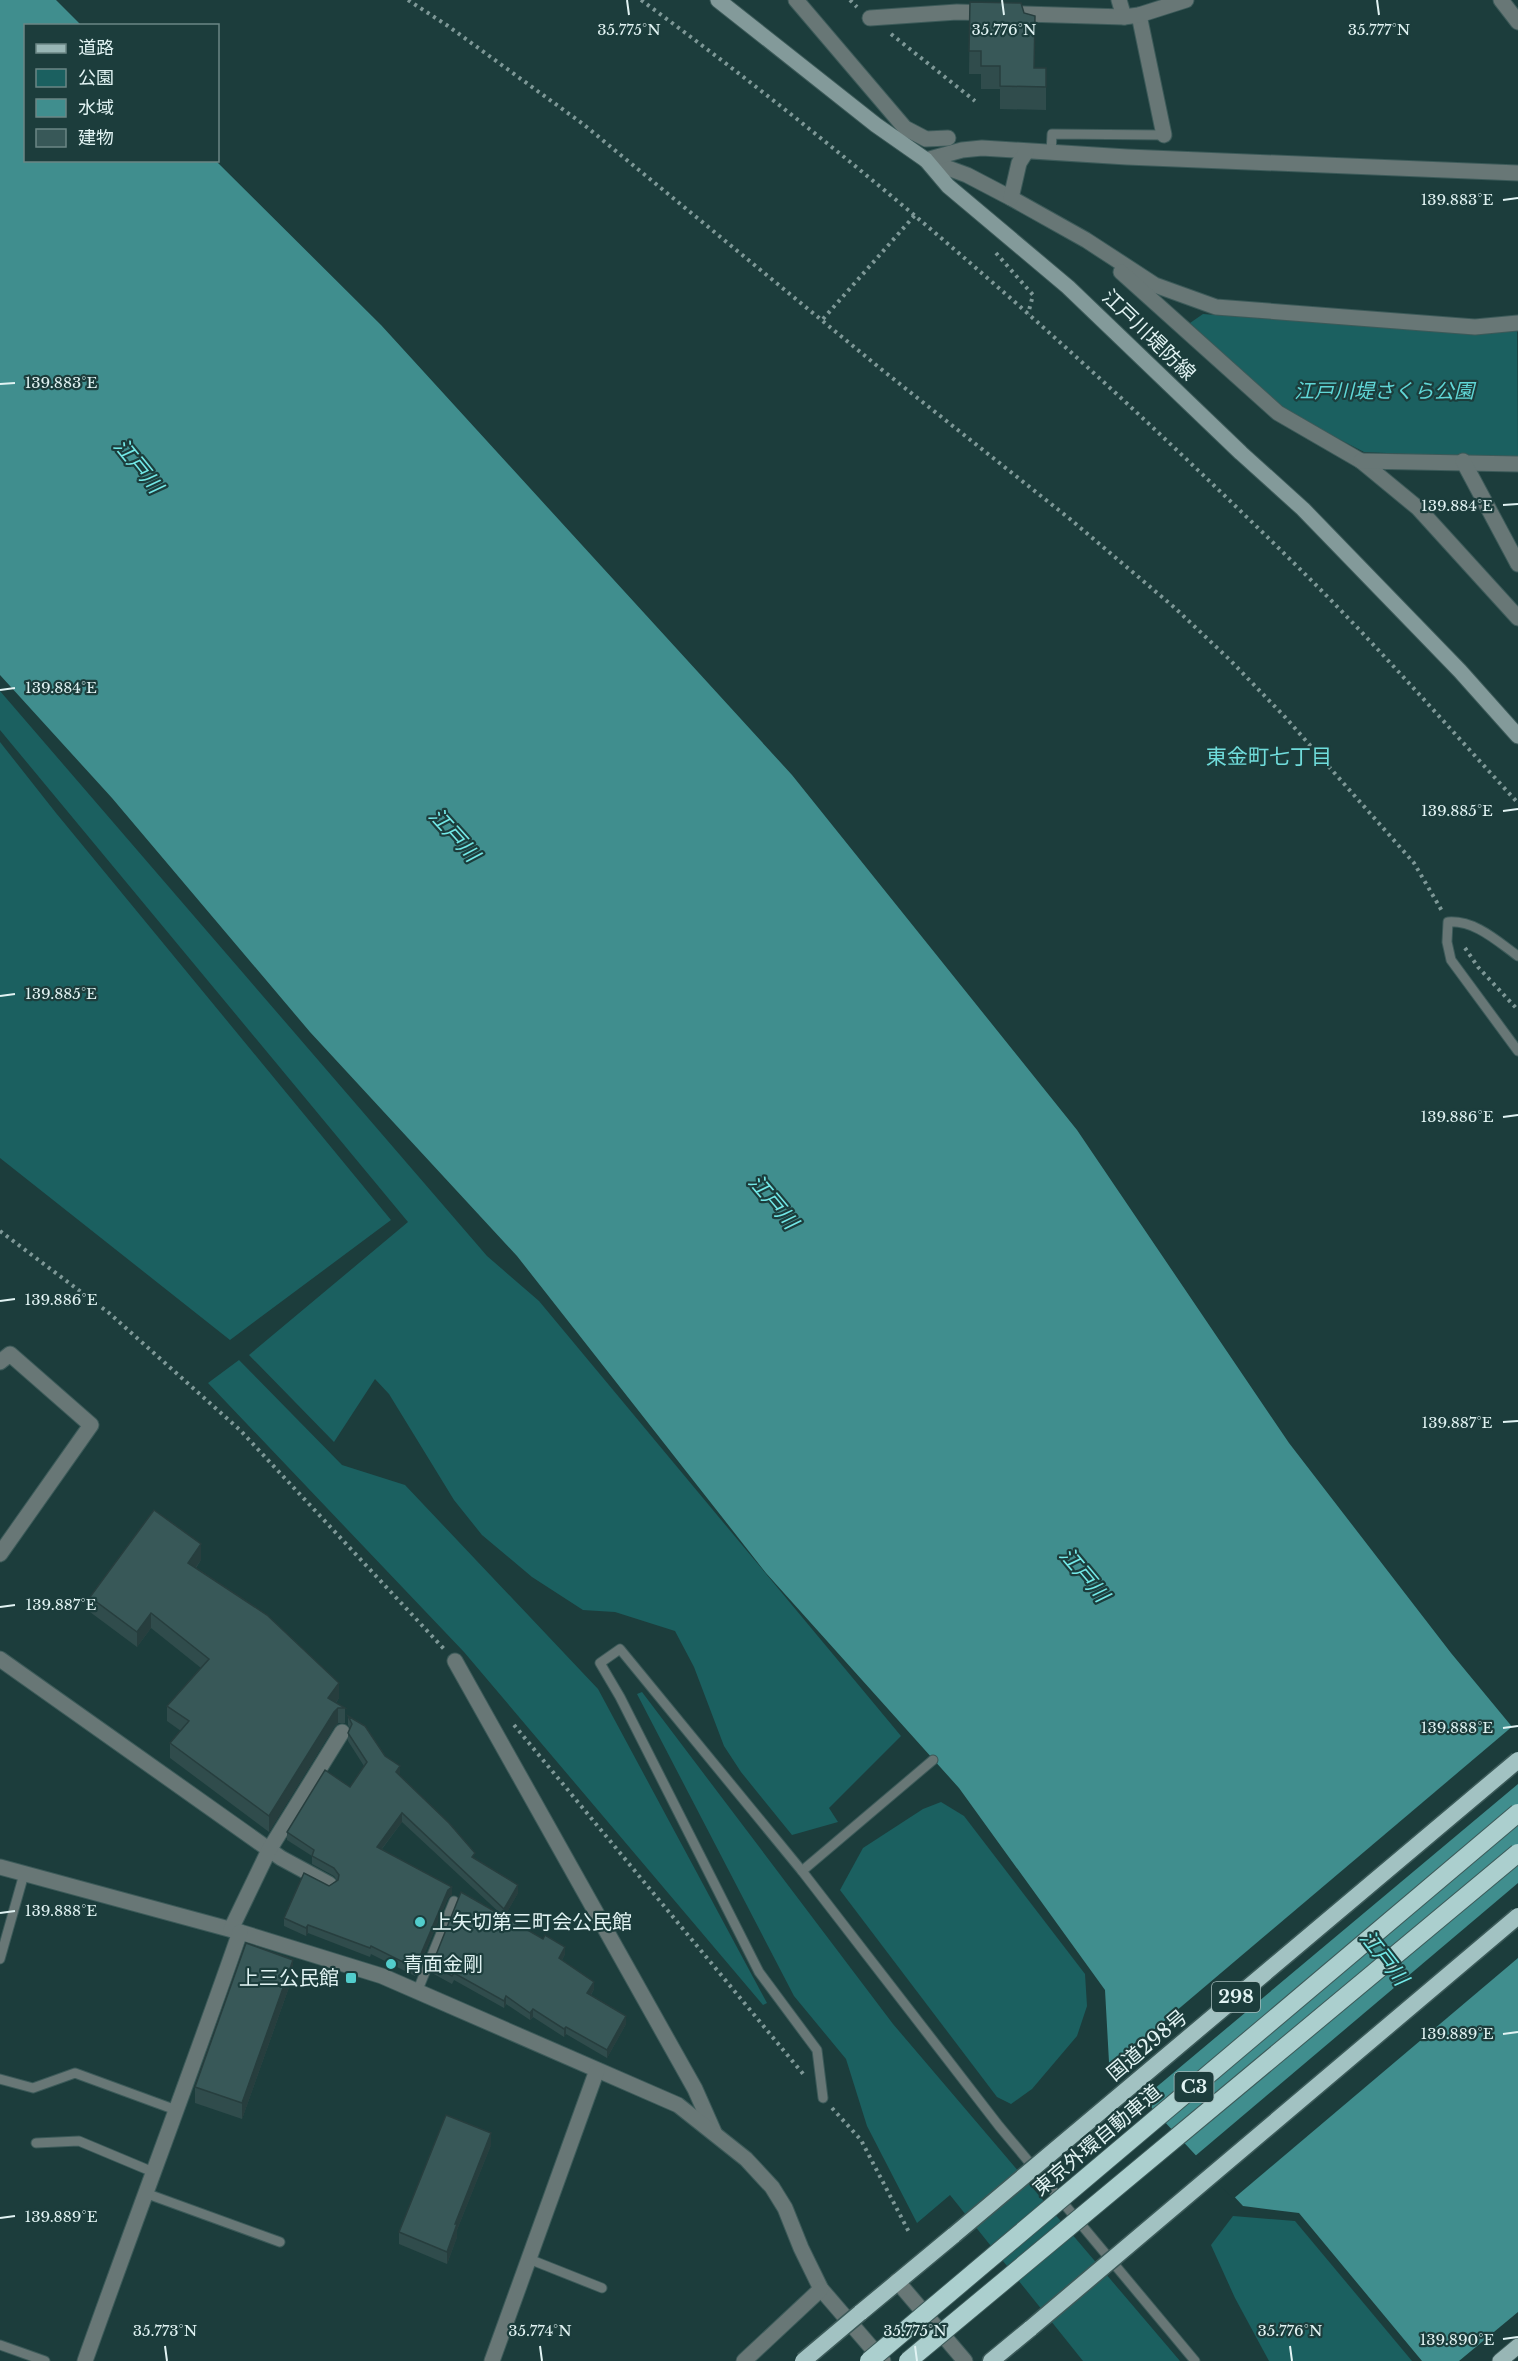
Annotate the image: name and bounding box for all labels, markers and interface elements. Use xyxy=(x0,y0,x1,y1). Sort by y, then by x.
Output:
text: 35.775°N xyxy=(597,20,661,39)
text: 35.776°N xyxy=(972,20,1036,39)
text: 35.777°N xyxy=(1348,20,1410,39)
legend xyxy=(24,24,219,162)
text: 道路 xyxy=(78,37,114,59)
text: 公園 xyxy=(78,67,114,89)
text: 水域 xyxy=(78,97,114,119)
text: 建物 xyxy=(78,127,114,149)
text: 139.883°E xyxy=(1421,190,1493,209)
street label: 江戸川堤防線 xyxy=(1098,285,1200,385)
text: 139.883°E xyxy=(25,373,97,392)
park label: 江戸川堤さくら公園 xyxy=(1294,379,1477,403)
water label: 江戸川 xyxy=(108,433,169,500)
text: 139.884°E xyxy=(1421,496,1493,515)
text: 139.884°E xyxy=(25,678,97,697)
district label: 東金町七丁目 xyxy=(1206,744,1332,770)
text: 139.885°E xyxy=(1421,801,1493,820)
water label: 江戸川 xyxy=(423,803,486,869)
text: 139.885°E xyxy=(25,984,97,1003)
text: 139.886°E xyxy=(1420,1107,1494,1126)
water label: 江戸川 xyxy=(743,1170,804,1236)
text: 139.886°E xyxy=(24,1290,98,1309)
text: 139.887°E xyxy=(1422,1413,1493,1432)
water label: 江戸川 xyxy=(1054,1543,1115,1609)
text: 139.887°E xyxy=(26,1595,97,1614)
text: 139.888°E xyxy=(1421,1718,1493,1737)
text: 139.888°E xyxy=(25,1901,97,1920)
place label: 上矢切第三町会公民館 xyxy=(432,1910,632,1934)
marker: 上矢切第三町会公民館 xyxy=(413,1915,427,1929)
water label: 江戸川 xyxy=(1354,1925,1415,1992)
place label: 青面金剛 xyxy=(403,1952,483,1976)
marker: 青面金剛 xyxy=(384,1957,398,1971)
place label: 上三公民館 xyxy=(239,1966,339,1990)
marker: 上三公民館 xyxy=(344,1971,358,1985)
road number: 298 xyxy=(1212,1982,1260,2012)
street label: 国道298号 xyxy=(1102,2005,1192,2085)
text: 139.889°E xyxy=(1420,2024,1494,2043)
road number: C3 xyxy=(1174,2072,1214,2102)
street label: 東京外環自動車道 xyxy=(1028,2079,1166,2201)
text: 139.889°E xyxy=(24,2207,98,2226)
text: 35.773°N xyxy=(133,2321,197,2340)
text: 35.774°N xyxy=(508,2321,572,2340)
text: 35.775°N xyxy=(883,2321,947,2340)
text: 35.776°N xyxy=(1258,2321,1322,2340)
text: 139.890°E xyxy=(1420,2330,1494,2349)

